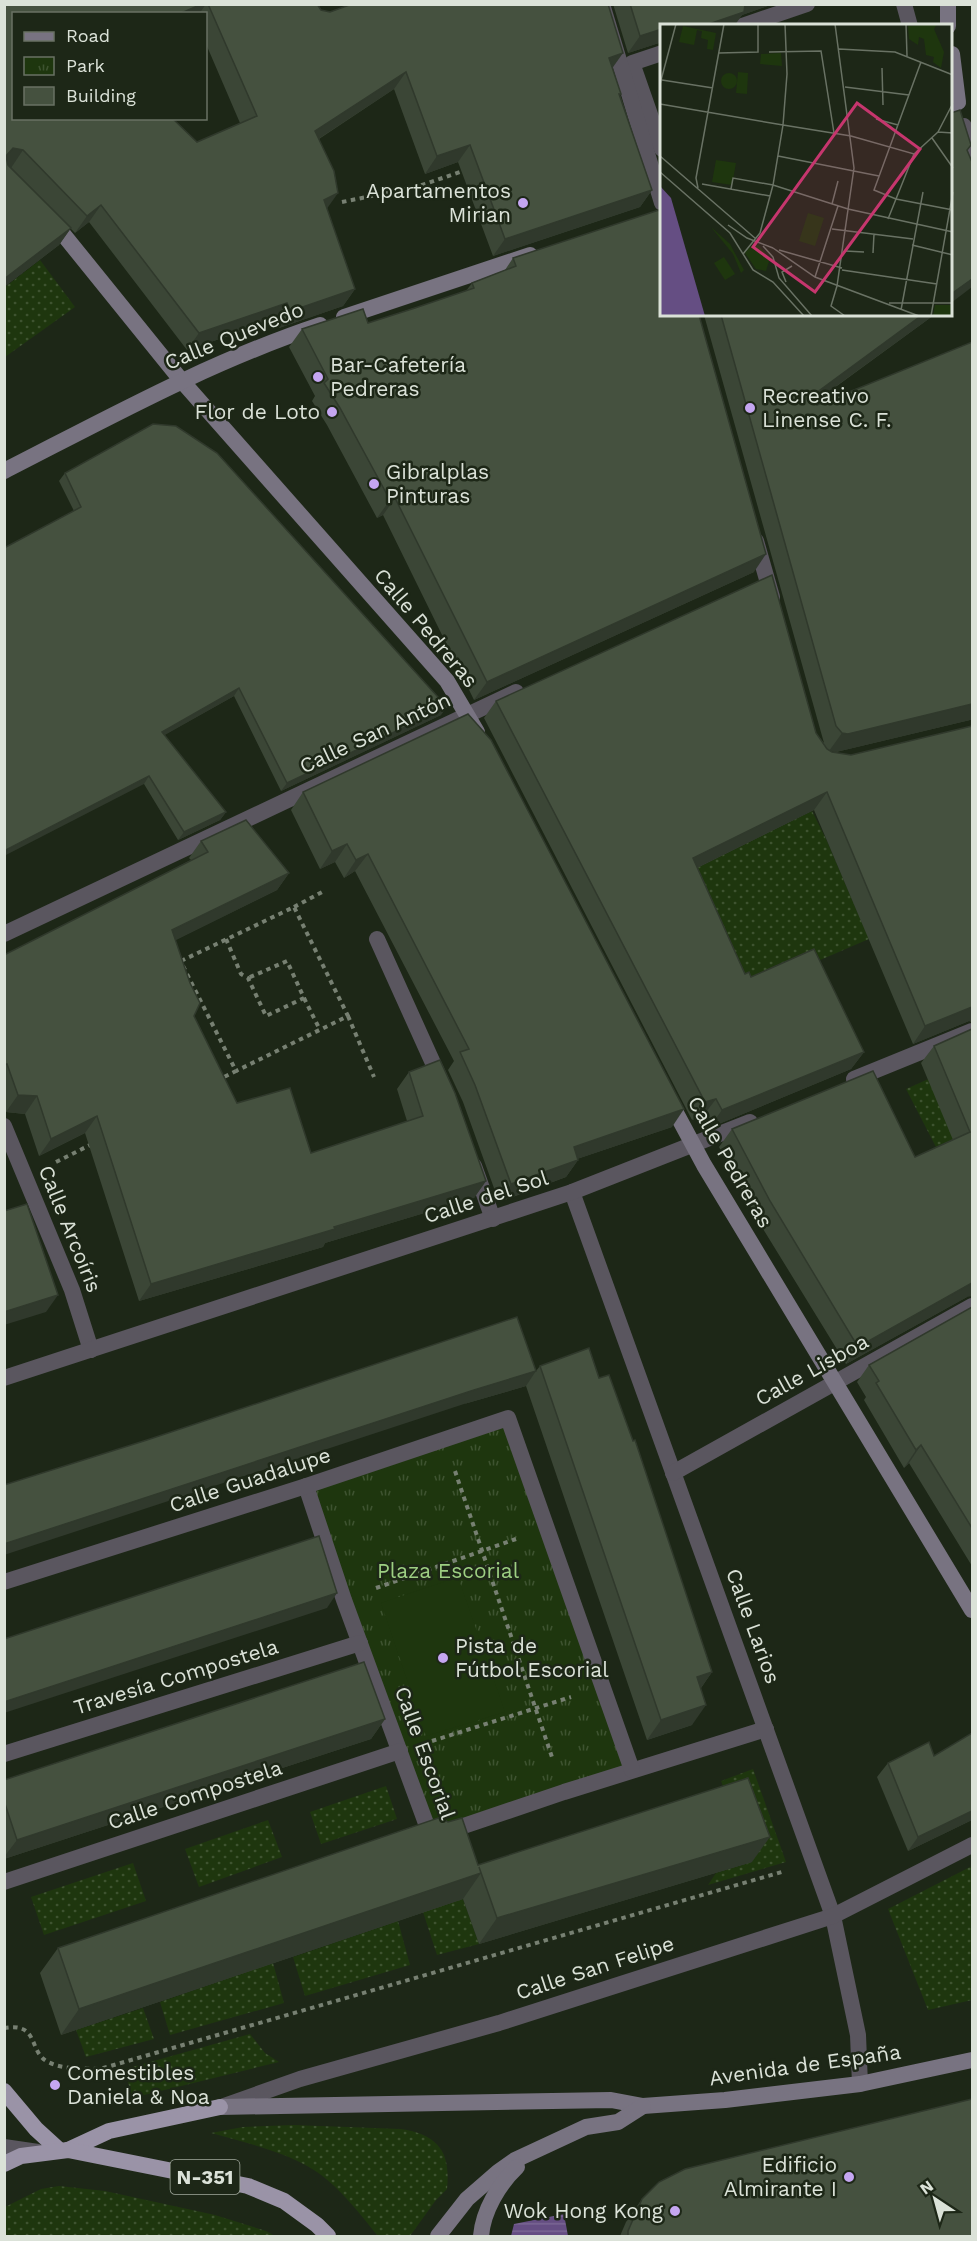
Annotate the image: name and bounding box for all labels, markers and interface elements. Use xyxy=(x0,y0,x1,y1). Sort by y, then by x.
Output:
legend xyxy=(12,12,207,120)
inset map xyxy=(660,24,953,316)
text: Road xyxy=(66,25,110,46)
text: Park xyxy=(66,55,105,76)
text: Building xyxy=(66,85,136,106)
place label: Apartamentos Mirian xyxy=(366,178,511,227)
marker: Apartamentos Mirian xyxy=(516,196,530,210)
street label: Calle Quevedo xyxy=(161,296,307,375)
place label: Bar-Cafetería Pedreras xyxy=(330,352,466,401)
marker: Bar-Cafetería Pedreras xyxy=(311,370,325,384)
place label: Recreativo Linense C. F. xyxy=(762,383,892,432)
place label: Flor de Loto xyxy=(194,399,320,424)
marker: Recreativo Linense C. F. xyxy=(743,401,757,415)
marker: Flor de Loto xyxy=(325,405,339,419)
place label: Gibralplas Pinturas xyxy=(386,459,489,508)
marker: Gibralplas Pinturas xyxy=(367,477,381,491)
street label: Calle Pedreras xyxy=(369,563,483,692)
street label: Calle San Antón xyxy=(295,687,454,779)
street label: Calle Pedreras xyxy=(683,1091,778,1232)
street label: Calle Arcoíris xyxy=(34,1162,107,1296)
street label: Calle del Sol xyxy=(421,1165,552,1228)
street label: Calle Lisboa xyxy=(751,1328,873,1411)
street label: Calle Guadalupe xyxy=(166,1442,334,1517)
park label: Plaza Escorial xyxy=(377,1558,520,1583)
street label: Calle Larios xyxy=(721,1565,786,1687)
street label: Travesía Compostela xyxy=(71,1633,281,1720)
place label: Pista de Fútbol Escorial xyxy=(455,1633,609,1682)
marker: Pista de Fútbol Escorial xyxy=(436,1651,450,1665)
street label: Calle Escorial xyxy=(390,1683,461,1823)
street label: Calle Compostela xyxy=(105,1755,285,1834)
street label: Calle San Felipe xyxy=(513,1930,677,2005)
street label: Avenida de España xyxy=(707,2039,903,2090)
place label: Comestibles Daniela & Noa xyxy=(67,2060,210,2109)
marker: Comestibles Daniela & Noa xyxy=(48,2078,62,2092)
place label: Edificio Almirante I xyxy=(724,2152,837,2201)
road number: N-351 xyxy=(170,2160,240,2194)
north arrow xyxy=(905,2169,965,2229)
marker: Edificio Almirante I xyxy=(842,2170,856,2184)
text: N xyxy=(916,2176,937,2198)
place label: Wok Hong Kong xyxy=(503,2198,664,2223)
marker: Wok Hong Kong xyxy=(668,2204,682,2218)

